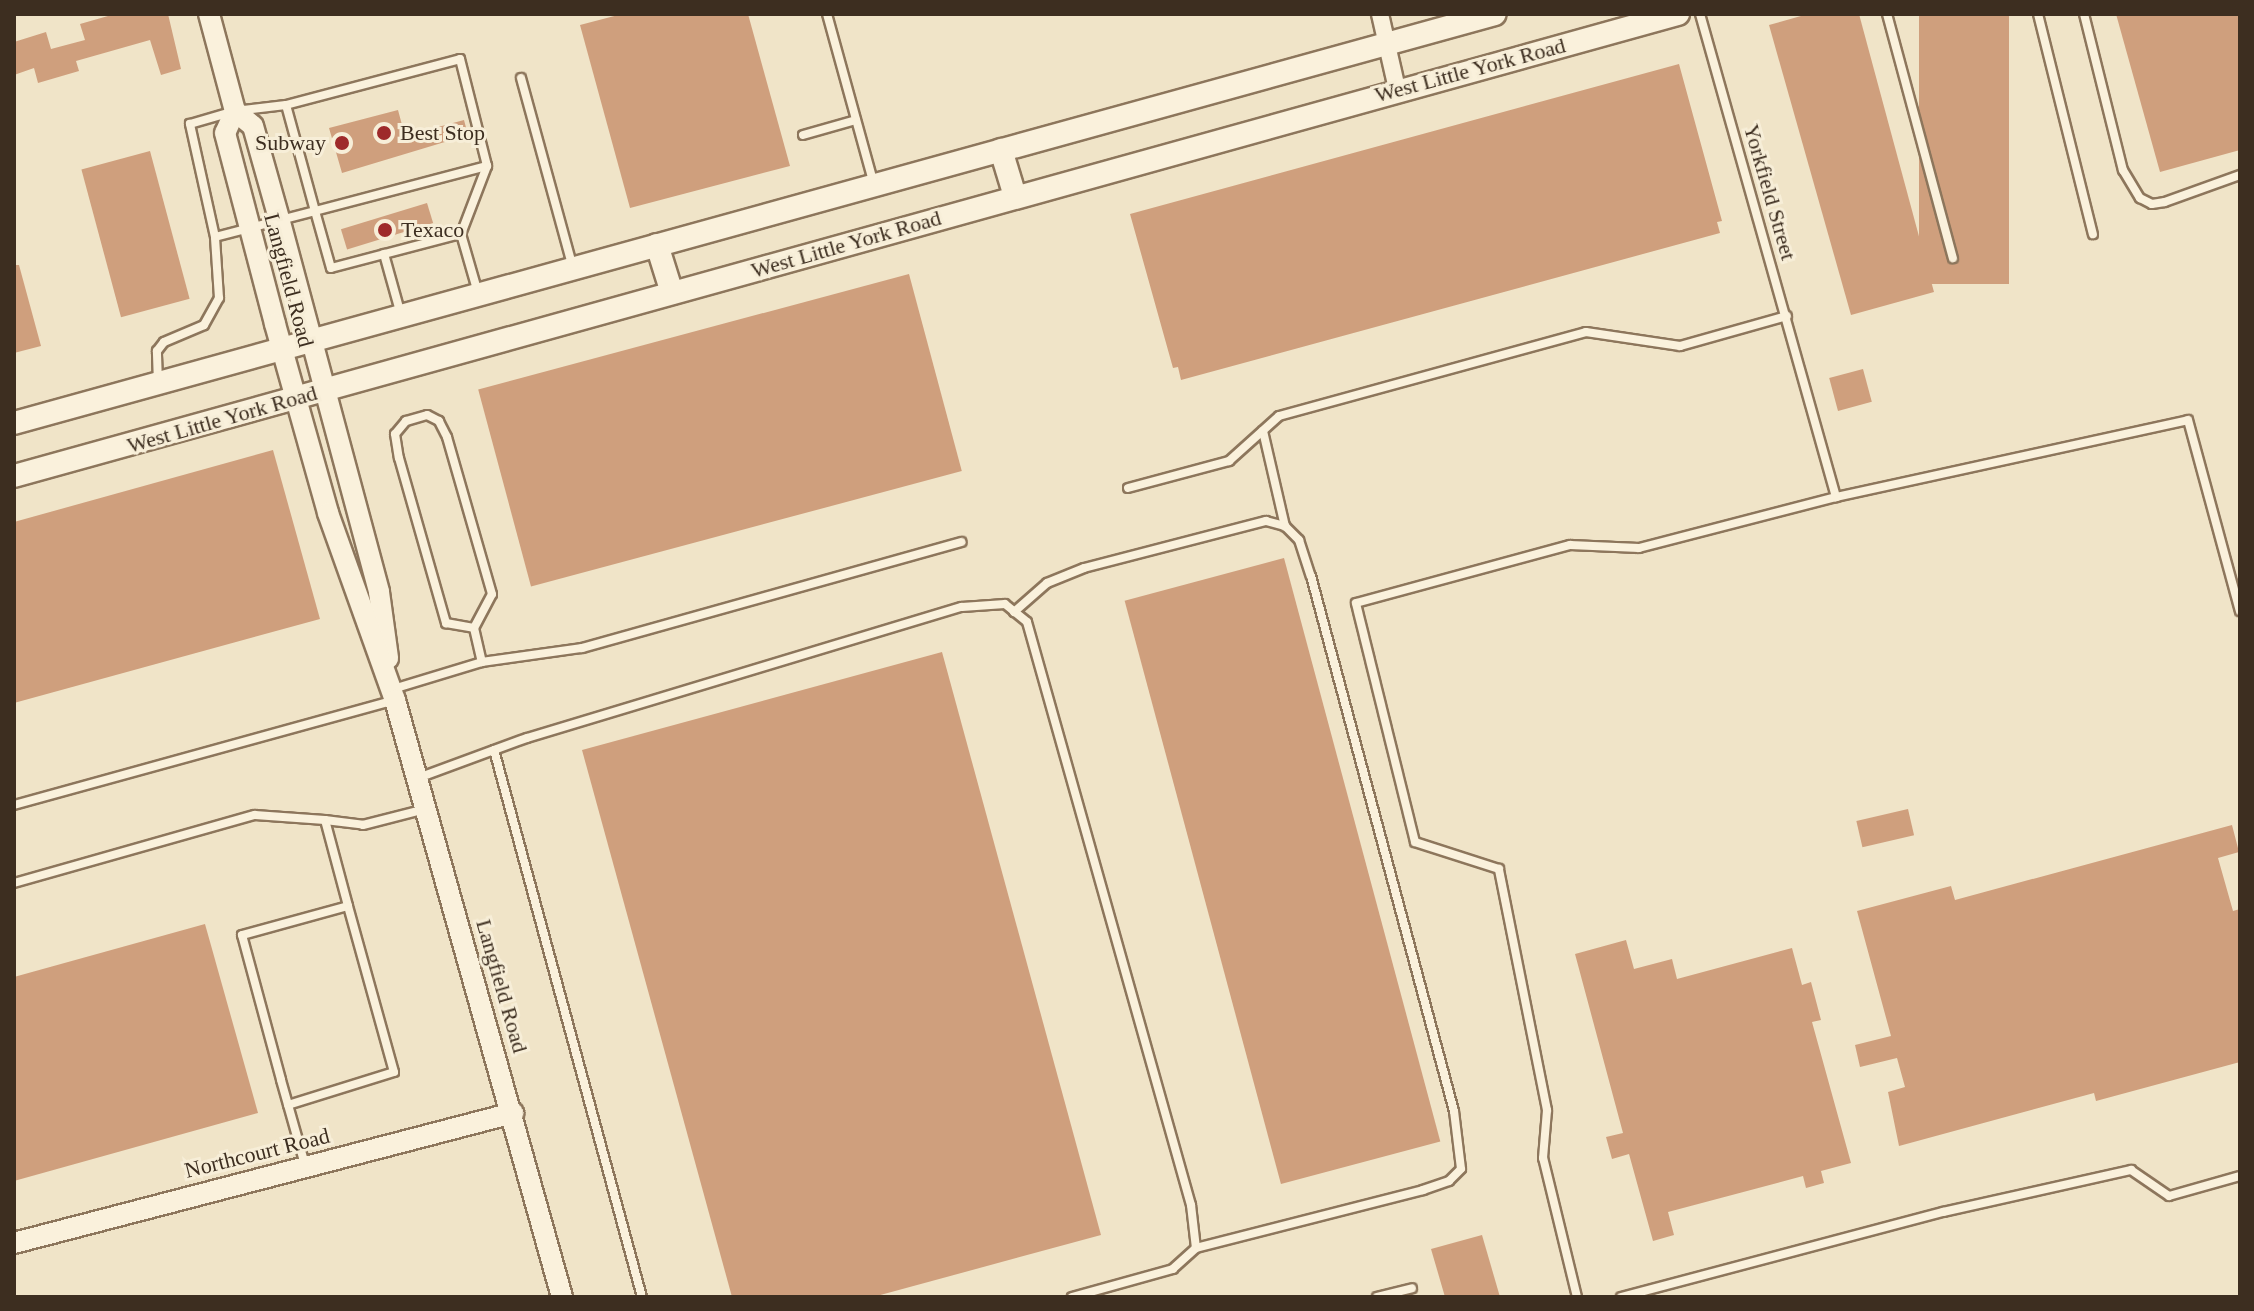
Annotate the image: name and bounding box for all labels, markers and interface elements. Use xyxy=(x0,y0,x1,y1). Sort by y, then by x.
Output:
street label: West Little York Road xyxy=(1371,32,1569,108)
place label: Best Stop xyxy=(400,120,485,146)
street label: Yorkfield Street xyxy=(1738,121,1802,263)
marker: Best Stop xyxy=(375,124,393,142)
place label: Subway xyxy=(255,130,326,156)
marker: Subway xyxy=(333,134,351,152)
street label: West Little York Road xyxy=(748,204,944,284)
street label: Langfield Road xyxy=(258,210,320,350)
place label: Texaco xyxy=(401,217,464,243)
marker: Texaco xyxy=(376,221,394,239)
street label: West Little York Road xyxy=(124,379,320,459)
street label: Langfield Road xyxy=(470,916,534,1056)
street label: Northcourt Road xyxy=(182,1122,332,1184)

